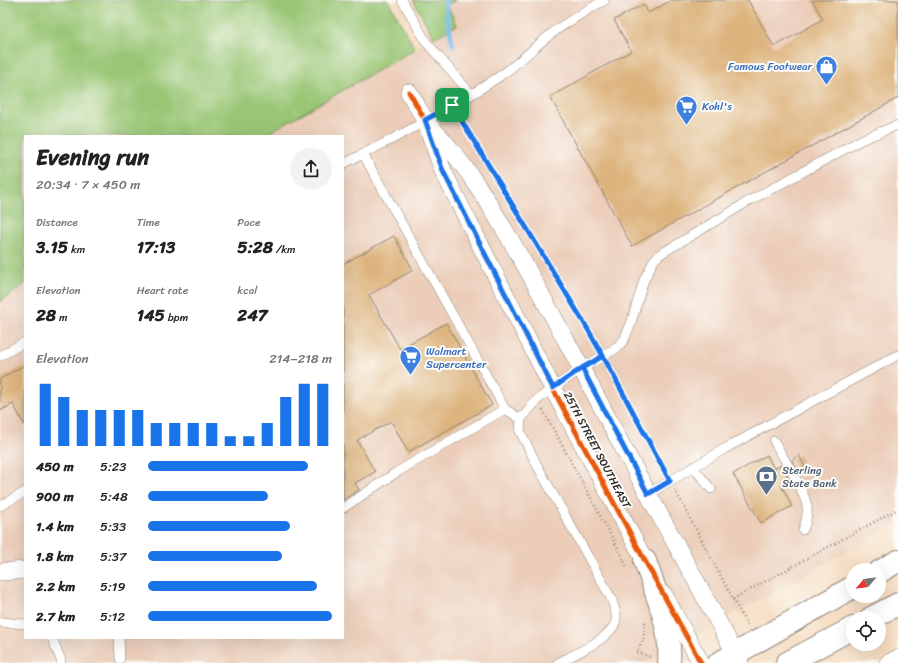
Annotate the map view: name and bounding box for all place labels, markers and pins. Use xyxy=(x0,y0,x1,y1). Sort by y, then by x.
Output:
shop icon: Famous Footwear xyxy=(814,53,840,86)
place label: Famous Footwear xyxy=(728,57,813,76)
pin xyxy=(435,88,469,122)
supermarket icon: Kohl's xyxy=(673,93,699,126)
place label: Kohl's xyxy=(702,97,732,116)
place label: Walmart Supercenter xyxy=(426,342,487,374)
supermarket icon: Walmart Supercenter xyxy=(397,344,423,377)
place label: Sterling State Bank xyxy=(782,461,837,493)
bank icon: Sterling State Bank xyxy=(753,463,779,496)

